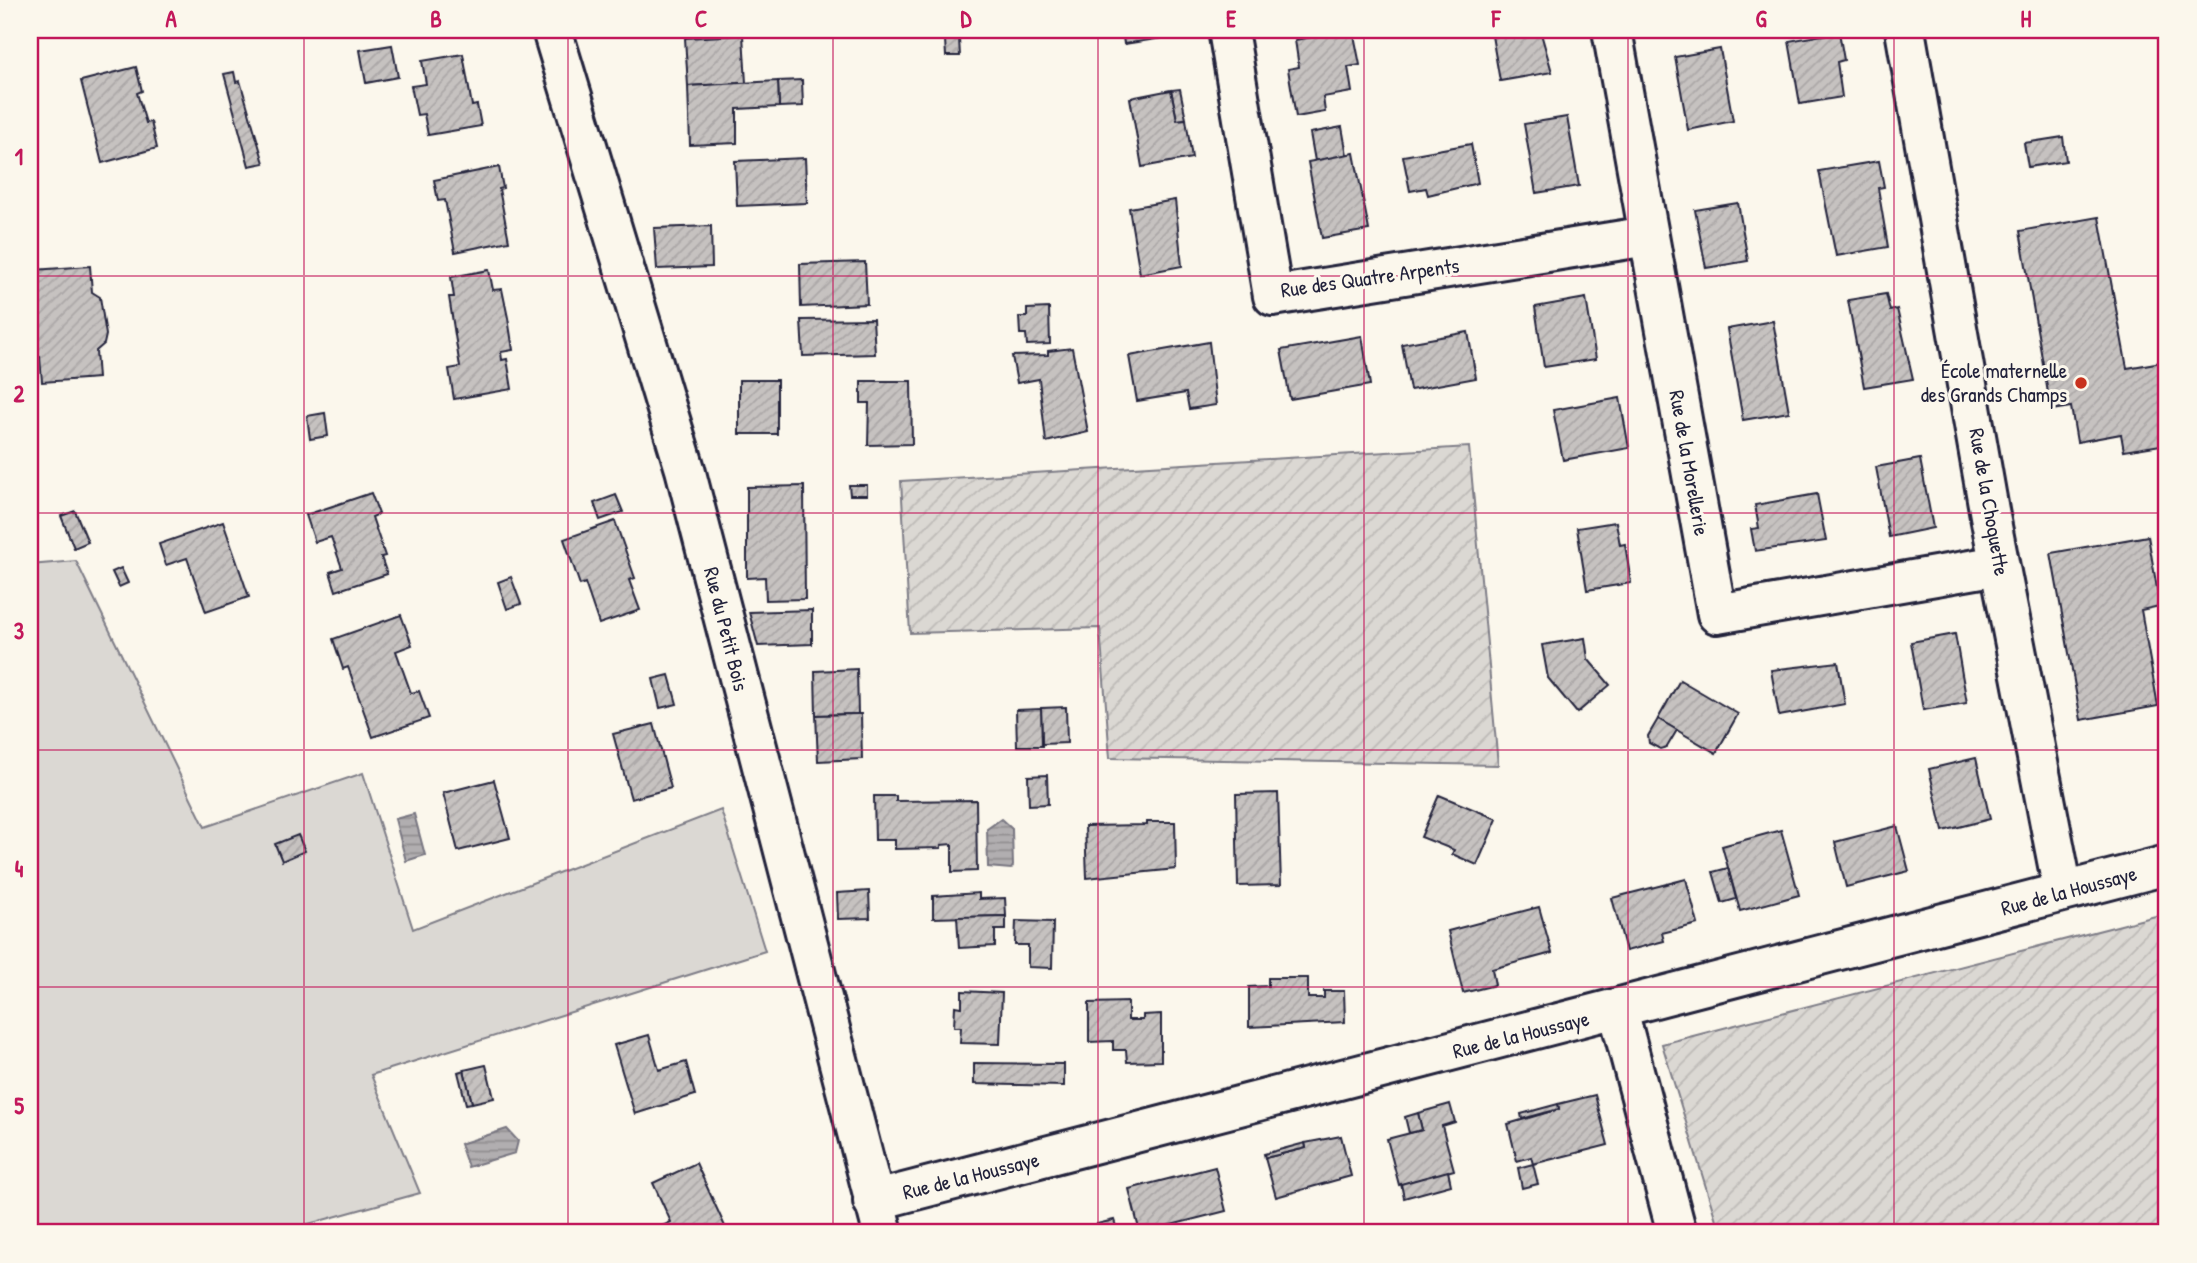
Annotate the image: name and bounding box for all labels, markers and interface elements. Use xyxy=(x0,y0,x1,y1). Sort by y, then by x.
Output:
text: A xyxy=(165,3,177,34)
text: B xyxy=(430,3,442,34)
text: C xyxy=(695,3,707,34)
text: D xyxy=(961,3,973,34)
text: E xyxy=(1226,3,1237,34)
text: F xyxy=(1491,3,1502,34)
text: G xyxy=(1755,3,1767,34)
text: H xyxy=(2021,3,2032,34)
text: 1 xyxy=(15,141,23,172)
street label: Rue des Quatre Arpents xyxy=(1279,251,1461,304)
place label: École maternelle des Grands Champs xyxy=(1921,356,2067,409)
marker: École maternelle des Grands Champs xyxy=(2073,375,2089,391)
text: 2 xyxy=(14,378,25,409)
street label: Rue de la Morellerie xyxy=(1662,388,1717,538)
street label: Rue de la Choquette xyxy=(1962,426,2017,578)
street label: Rue du Petit Bois xyxy=(697,564,756,694)
text: 3 xyxy=(14,615,24,646)
text: 4 xyxy=(15,853,24,884)
street label: Rue de la Houssaye xyxy=(1998,858,2140,923)
street label: Rue de la Houssaye xyxy=(1450,1004,1592,1065)
text: 5 xyxy=(14,1090,24,1121)
street label: Rue de la Houssaye xyxy=(900,1145,1042,1206)

